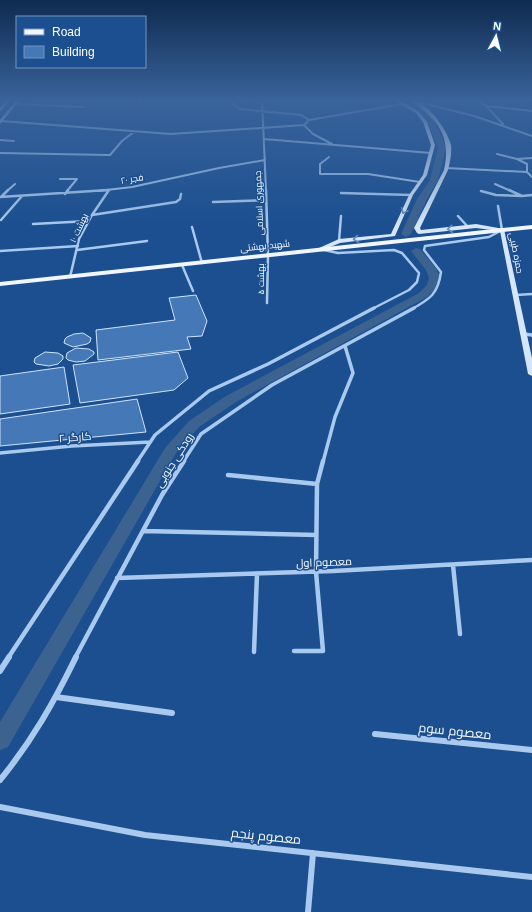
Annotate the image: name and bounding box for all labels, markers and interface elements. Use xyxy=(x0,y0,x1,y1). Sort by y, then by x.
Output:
legend xyxy=(16,16,146,68)
north arrow xyxy=(476,16,516,56)
text: N xyxy=(493,20,502,33)
text: Road xyxy=(52,25,81,39)
text: Building xyxy=(52,45,95,59)
street label: جمهوری اسلامی xyxy=(253,170,265,236)
street label: فجر ۲۰ xyxy=(120,172,144,186)
one-way arrow xyxy=(401,207,409,214)
street label: بهشت ۱۰ xyxy=(68,212,90,244)
one-way arrow xyxy=(447,224,453,233)
street label: حمزه طیبی xyxy=(507,232,525,274)
one-way arrow xyxy=(353,234,359,243)
street label: شهید بهشتی xyxy=(240,238,290,254)
street label: بهشت ۵ xyxy=(256,264,266,294)
street label: کارگر ۲ xyxy=(58,430,92,445)
street label: رودکی جنوبی xyxy=(152,430,196,490)
street label: معصوم اول xyxy=(296,555,352,571)
street label: معصوم سوم xyxy=(418,720,492,744)
street label: معصوم پنجم xyxy=(230,825,302,849)

